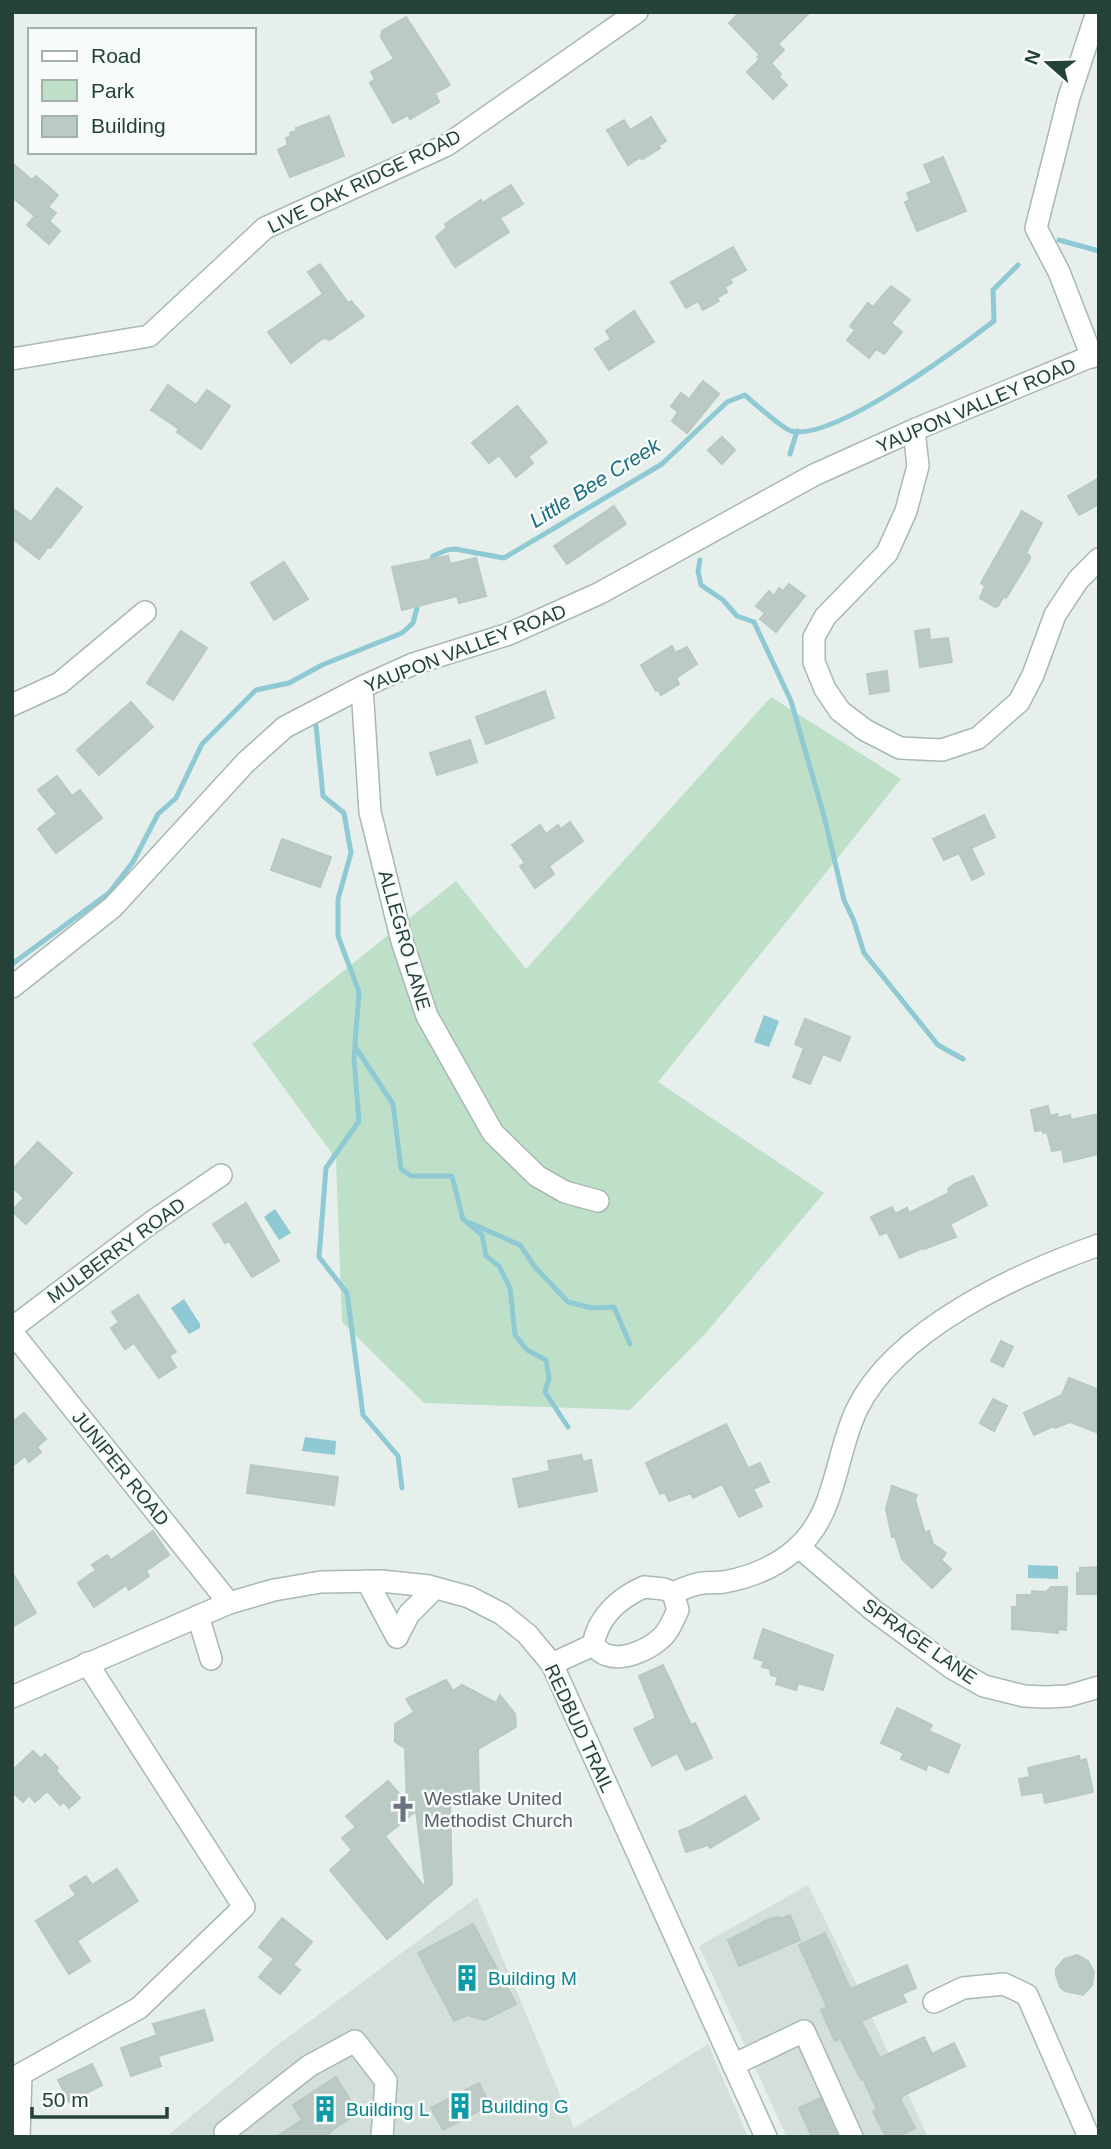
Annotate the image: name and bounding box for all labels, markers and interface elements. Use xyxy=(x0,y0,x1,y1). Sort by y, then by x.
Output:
legend xyxy=(28,28,256,154)
north arrow xyxy=(1013,28,1083,98)
text: Road xyxy=(91,44,141,67)
text: N xyxy=(1020,47,1045,67)
text: Park xyxy=(91,79,135,102)
text: Building xyxy=(91,114,166,137)
street label: LIVE OAK RIDGE ROAD xyxy=(264,125,464,237)
street label: YAUPON VALLEY ROAD xyxy=(873,354,1079,457)
water label: Little Bee Creek xyxy=(525,432,665,532)
street label: YAUPON VALLEY ROAD xyxy=(361,600,569,697)
street label: ALLEGRO LANE xyxy=(374,868,435,1013)
street label: MULBERRY ROAD xyxy=(43,1193,189,1307)
street label: JUNIPER ROAD xyxy=(68,1407,173,1530)
street label: SPRAGE LANE xyxy=(859,1594,981,1688)
street label: REDBUD TRAIL xyxy=(541,1661,618,1796)
place label: Westlake United Methodist Church xyxy=(424,1788,573,1831)
church icon: Westlake United Methodist Church xyxy=(388,1794,418,1824)
building icon: Building M xyxy=(452,1963,482,1993)
place label: Building M xyxy=(488,1968,577,1989)
scale bar xyxy=(32,2076,166,2120)
text: 50 m xyxy=(42,2088,89,2111)
building icon: Building G xyxy=(445,2091,475,2121)
building icon: Building L xyxy=(310,2094,340,2124)
place label: Building G xyxy=(481,2096,569,2117)
place label: Building L xyxy=(346,2099,429,2120)

